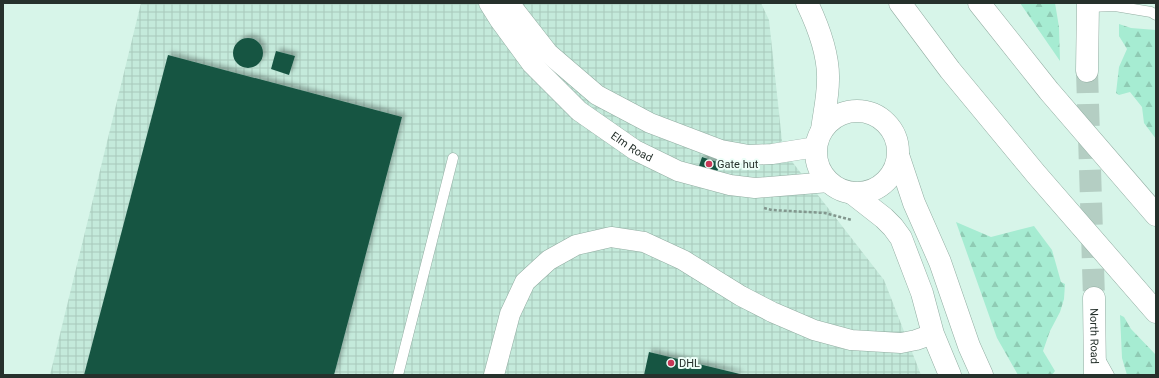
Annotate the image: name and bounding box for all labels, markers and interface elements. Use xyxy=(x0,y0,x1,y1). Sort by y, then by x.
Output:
street label: Elm Road xyxy=(609,129,655,164)
place label: Gate hut xyxy=(717,158,759,171)
marker: Gate hut xyxy=(704,159,714,169)
street label: North Road xyxy=(1088,308,1101,364)
place label: DHL xyxy=(679,357,700,370)
marker: DHL xyxy=(666,358,676,368)

